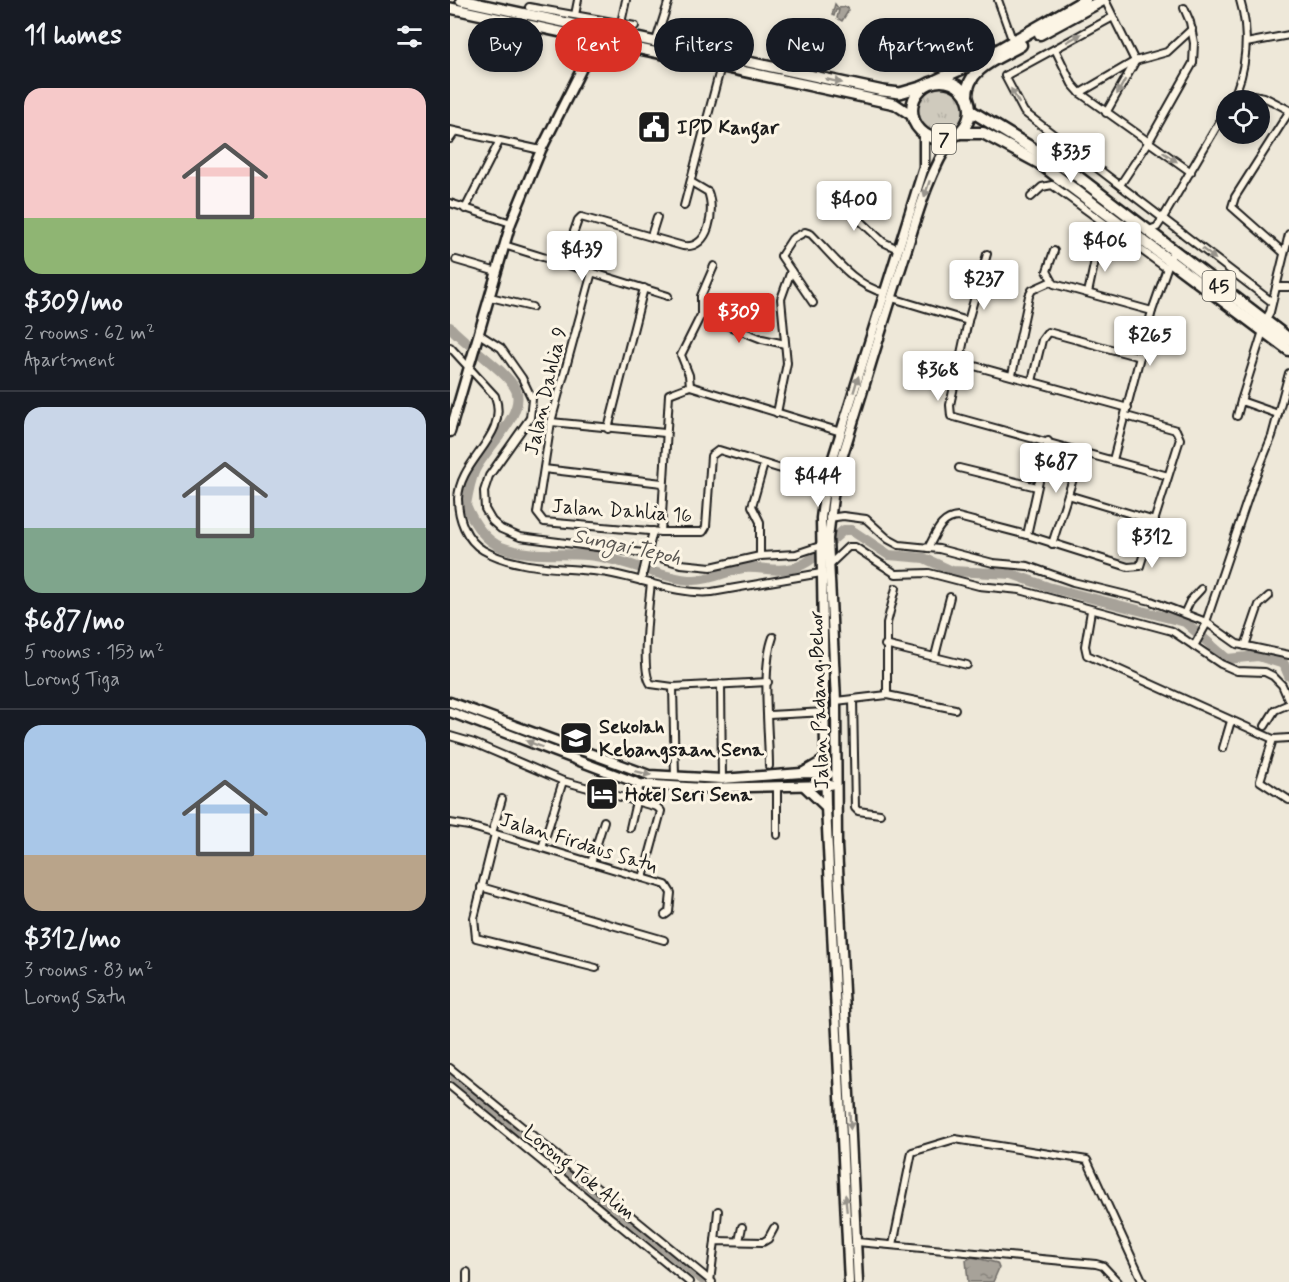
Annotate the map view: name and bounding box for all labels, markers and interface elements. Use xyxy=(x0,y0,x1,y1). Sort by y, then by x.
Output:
chip: Buy xyxy=(468,18,543,72)
chip: Rent xyxy=(555,18,642,72)
chip: Filters xyxy=(654,18,754,72)
chip: New xyxy=(766,18,846,72)
chip: Apartment xyxy=(858,18,995,72)
text: 11 homes xyxy=(24,19,122,53)
icon: filters xyxy=(393,20,426,53)
one-way arrow xyxy=(1066,33,1083,43)
one-way arrow xyxy=(824,76,843,86)
one-way arrow xyxy=(1115,79,1126,95)
one-way arrow xyxy=(1010,87,1020,104)
map controls xyxy=(1216,90,1270,144)
button: locate xyxy=(1216,90,1270,144)
public building icon: IPD Kangar xyxy=(636,109,672,145)
place label: IPD Kangar xyxy=(677,115,780,144)
road number: 7 xyxy=(932,124,956,154)
icon: home xyxy=(171,127,279,235)
pin: $335 xyxy=(1035,133,1107,184)
text: $335 xyxy=(1051,139,1091,166)
one-way arrow xyxy=(1161,151,1177,163)
one-way arrow xyxy=(921,180,931,198)
pin: $400 xyxy=(818,181,890,232)
text: $400 xyxy=(831,187,877,214)
pin: $406 xyxy=(1069,222,1141,273)
text: $406 xyxy=(1083,228,1127,255)
pin: $439 xyxy=(546,231,618,282)
text: $439 xyxy=(561,237,603,264)
one-way arrow xyxy=(1202,247,1217,259)
pin: $237 xyxy=(948,260,1020,311)
text: $237 xyxy=(963,266,1005,293)
road number: 45 xyxy=(1202,271,1236,301)
text: $309/mo xyxy=(24,286,123,320)
pin: $309 xyxy=(703,293,775,344)
text: $309 xyxy=(718,299,760,326)
pin: $265 xyxy=(1114,316,1186,367)
text: 2 rooms · 62 m² xyxy=(24,320,155,347)
text: $265 xyxy=(1128,322,1172,349)
street label: Jalan Dahlia 9 xyxy=(519,324,574,458)
text: Apartment xyxy=(24,347,115,374)
pin: $368 xyxy=(902,351,974,402)
text: $368 xyxy=(917,357,959,384)
one-way arrow xyxy=(852,375,861,393)
pin: $687 xyxy=(1020,443,1092,494)
icon: home xyxy=(171,446,279,554)
text: $687 xyxy=(1034,449,1078,476)
pin: $444 xyxy=(782,457,854,508)
text: $444 xyxy=(794,463,842,490)
street label: Jalan Dahlia 16 xyxy=(551,493,693,530)
pin: $312 xyxy=(1116,518,1188,569)
water label: Sungai Tepoh xyxy=(570,522,683,574)
text: $312 xyxy=(1131,524,1173,551)
text: $687/mo xyxy=(24,605,125,639)
street label: Jalan Padang Behor xyxy=(803,610,836,790)
text: 5 rooms · 153 m² xyxy=(24,639,164,666)
text: Lorong Tiga xyxy=(24,666,120,693)
place label: Sekolah Kebangsaan Sena xyxy=(599,714,765,764)
school or university icon: Sekolah Kebangsaan Sena xyxy=(558,720,594,756)
one-way arrow xyxy=(525,739,543,748)
icon: home xyxy=(171,764,279,872)
one-way arrow xyxy=(634,768,652,778)
hotel icon: Hotel Seri Sena xyxy=(584,776,620,812)
place label: Hotel Seri Sena xyxy=(625,782,753,809)
street label: Jalan Firdaus Satu xyxy=(496,807,661,880)
text: $312/mo xyxy=(24,923,121,957)
text: 3 rooms · 83 m² xyxy=(24,957,153,984)
text: Lorong Satu xyxy=(24,984,126,1011)
one-way arrow xyxy=(845,1112,854,1131)
street label: Lorong Tok Alim xyxy=(516,1120,641,1228)
one-way arrow xyxy=(841,1193,851,1212)

